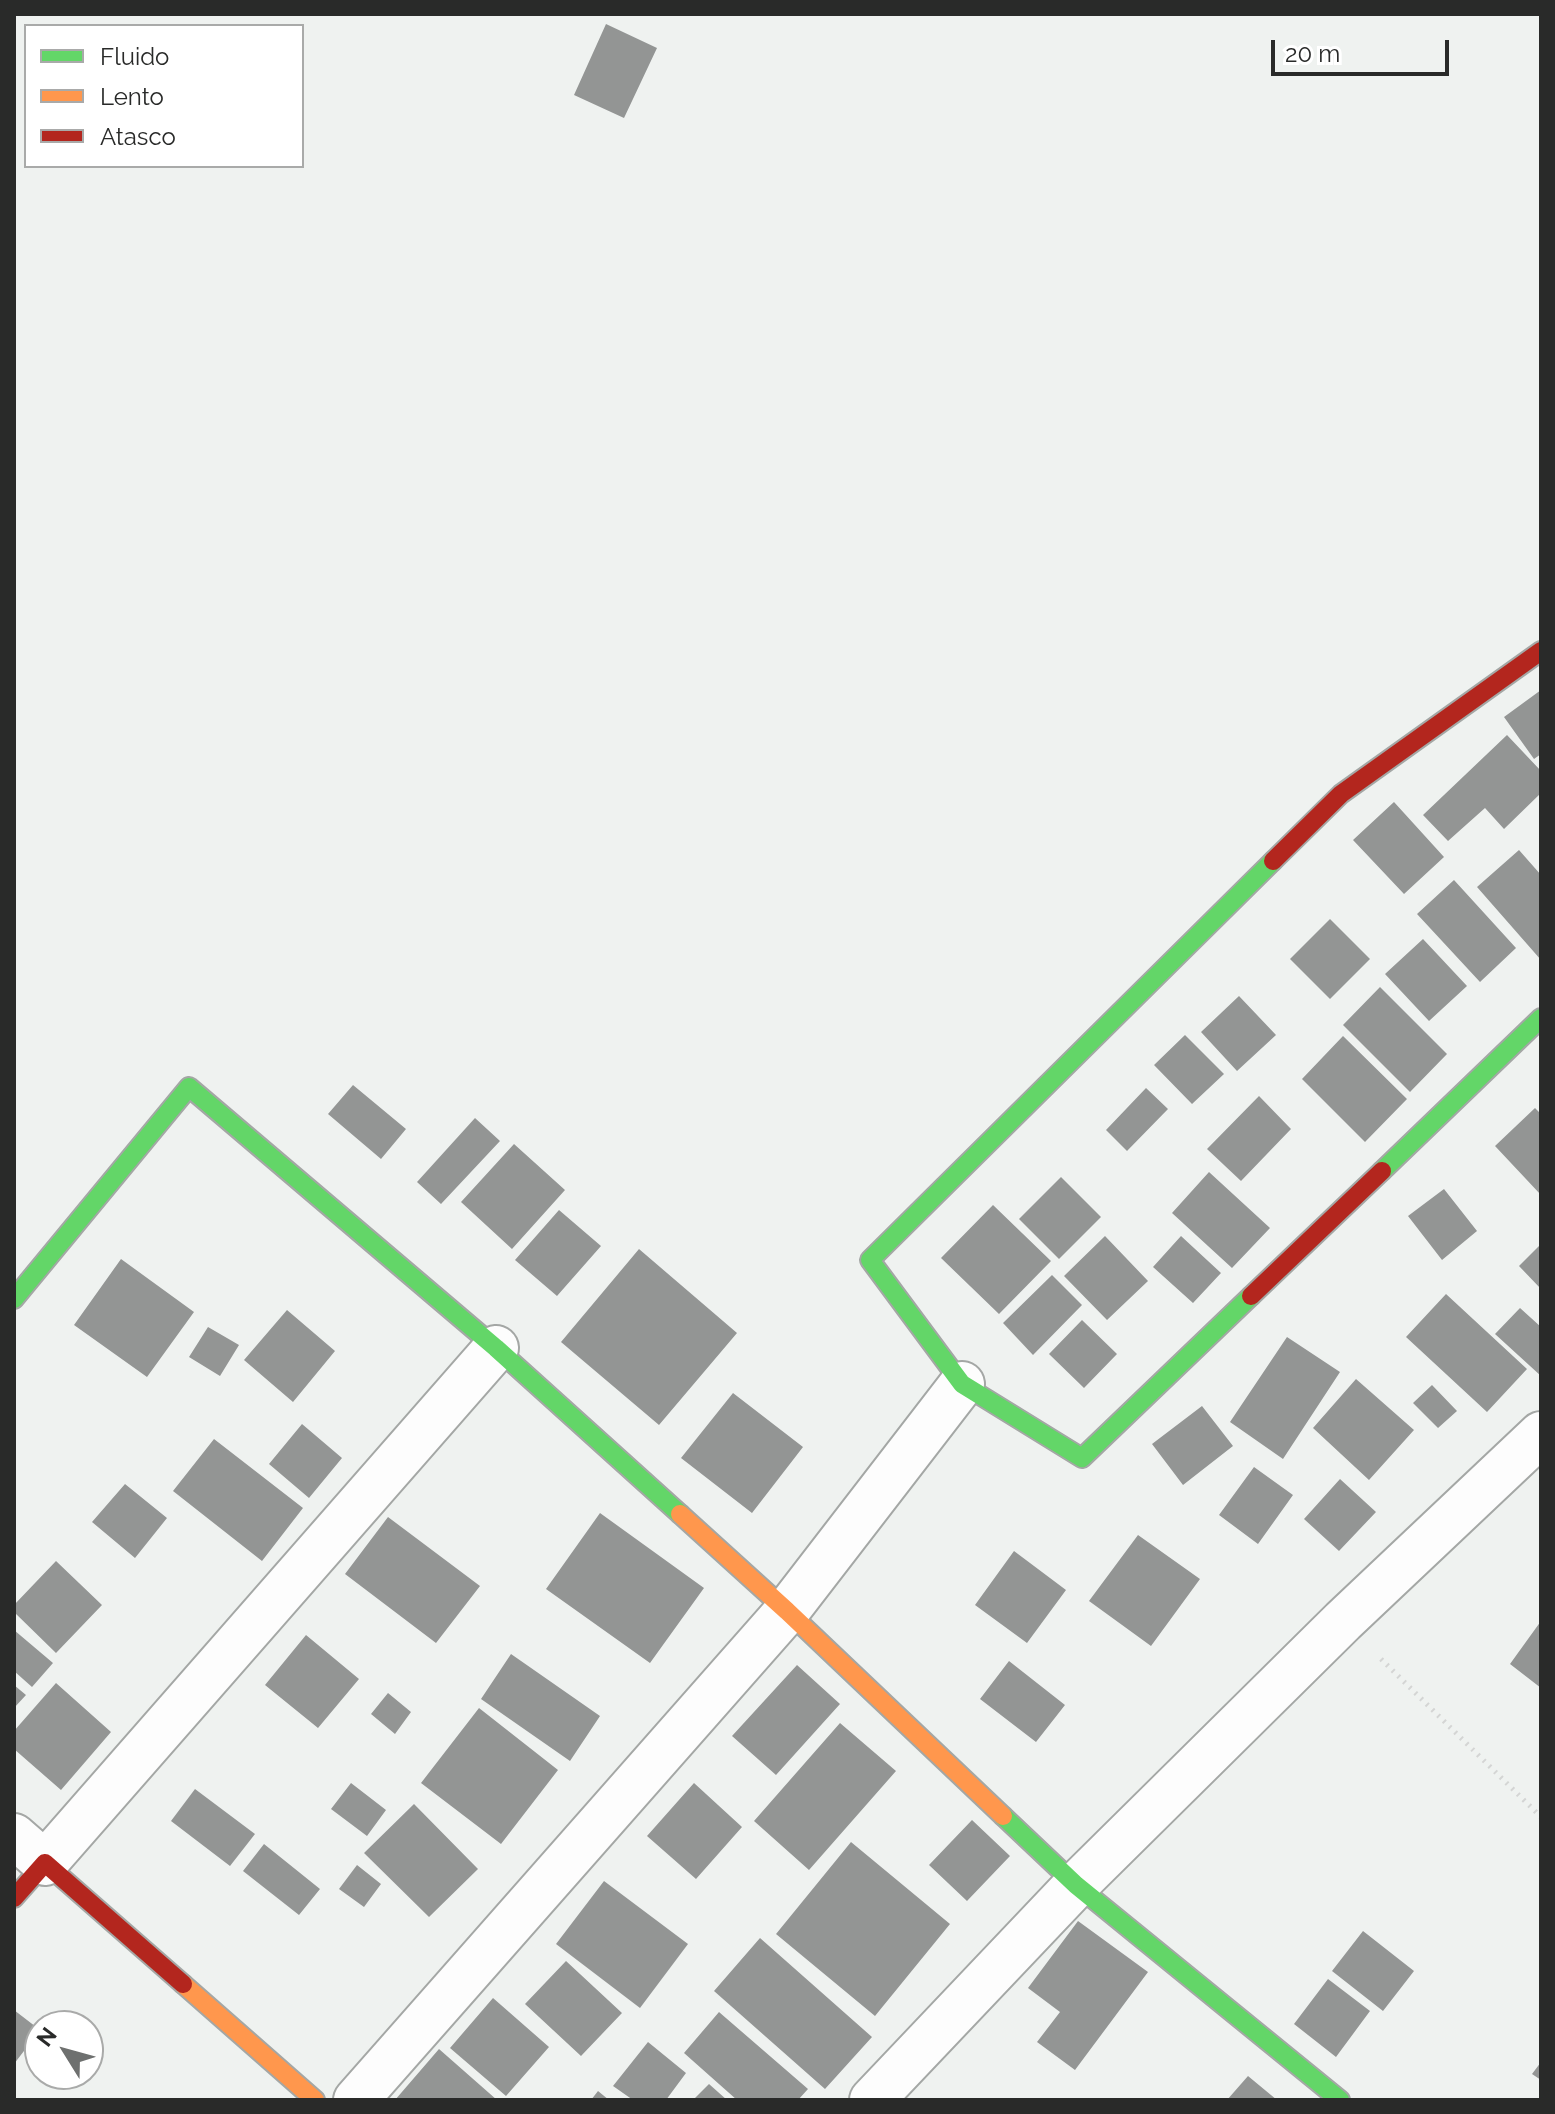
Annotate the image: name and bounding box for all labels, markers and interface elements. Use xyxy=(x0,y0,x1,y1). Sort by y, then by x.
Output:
legend xyxy=(24,24,304,168)
scale bar xyxy=(1275,24,1453,74)
text: 20 m xyxy=(1285,39,1340,68)
text: Fluido xyxy=(100,42,169,71)
text: Lento xyxy=(100,82,164,111)
text: Atasco xyxy=(100,122,176,151)
north arrow xyxy=(24,2010,104,2090)
text: N xyxy=(31,2022,62,2051)

